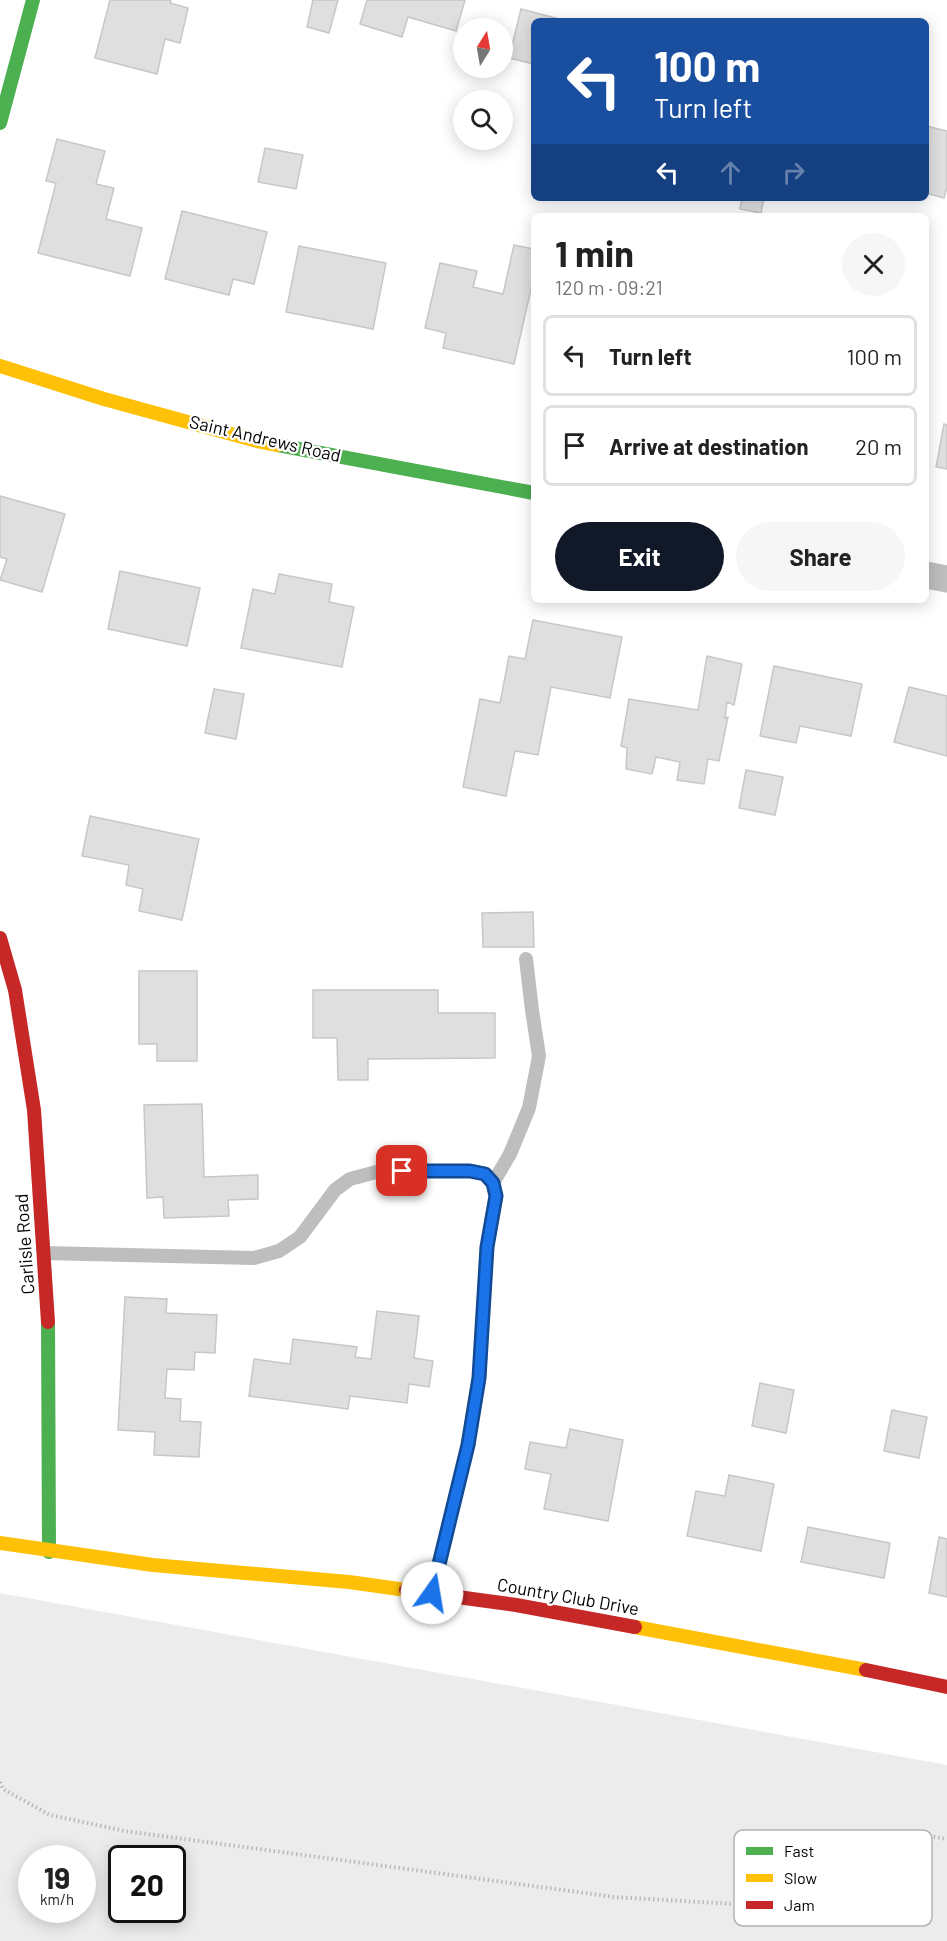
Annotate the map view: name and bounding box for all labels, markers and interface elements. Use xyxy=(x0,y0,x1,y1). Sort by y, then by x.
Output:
north arrow xyxy=(453,18,513,78)
map controls xyxy=(453,18,513,150)
text: 100 m xyxy=(654,40,760,90)
icon: left xyxy=(555,42,633,120)
button: search xyxy=(453,90,513,150)
text: Turn left xyxy=(654,91,752,123)
icon: left xyxy=(651,156,684,189)
icon: ahead xyxy=(714,156,747,189)
icon: right xyxy=(777,156,810,189)
text: 1 min xyxy=(555,231,634,274)
button: close xyxy=(842,233,905,296)
text: 120 m · 09:21 xyxy=(555,275,663,299)
icon: left xyxy=(558,339,591,372)
text: Turn left xyxy=(609,343,692,369)
text: 100 m xyxy=(847,343,902,369)
street label: Saint Andrews Road xyxy=(187,410,343,466)
icon: arrive xyxy=(558,429,591,462)
text: Arrive at destination xyxy=(609,433,808,459)
text: 20 m xyxy=(855,433,902,459)
button: Exit xyxy=(555,522,724,591)
button: Share xyxy=(736,522,905,591)
pin xyxy=(376,1145,427,1196)
icon: arrive xyxy=(385,1154,418,1187)
street label: Carlisle Road xyxy=(10,1193,39,1295)
position arrow xyxy=(400,1561,464,1625)
street label: Country Club Drive xyxy=(495,1573,641,1619)
legend xyxy=(734,1830,932,1926)
text: Fast xyxy=(784,1841,814,1860)
speed limit sign: 20 xyxy=(108,1845,186,1923)
text: 19 xyxy=(44,1859,70,1895)
text: Slow xyxy=(784,1868,817,1887)
text: km/h xyxy=(40,1890,74,1908)
text: Jam xyxy=(784,1895,815,1914)

